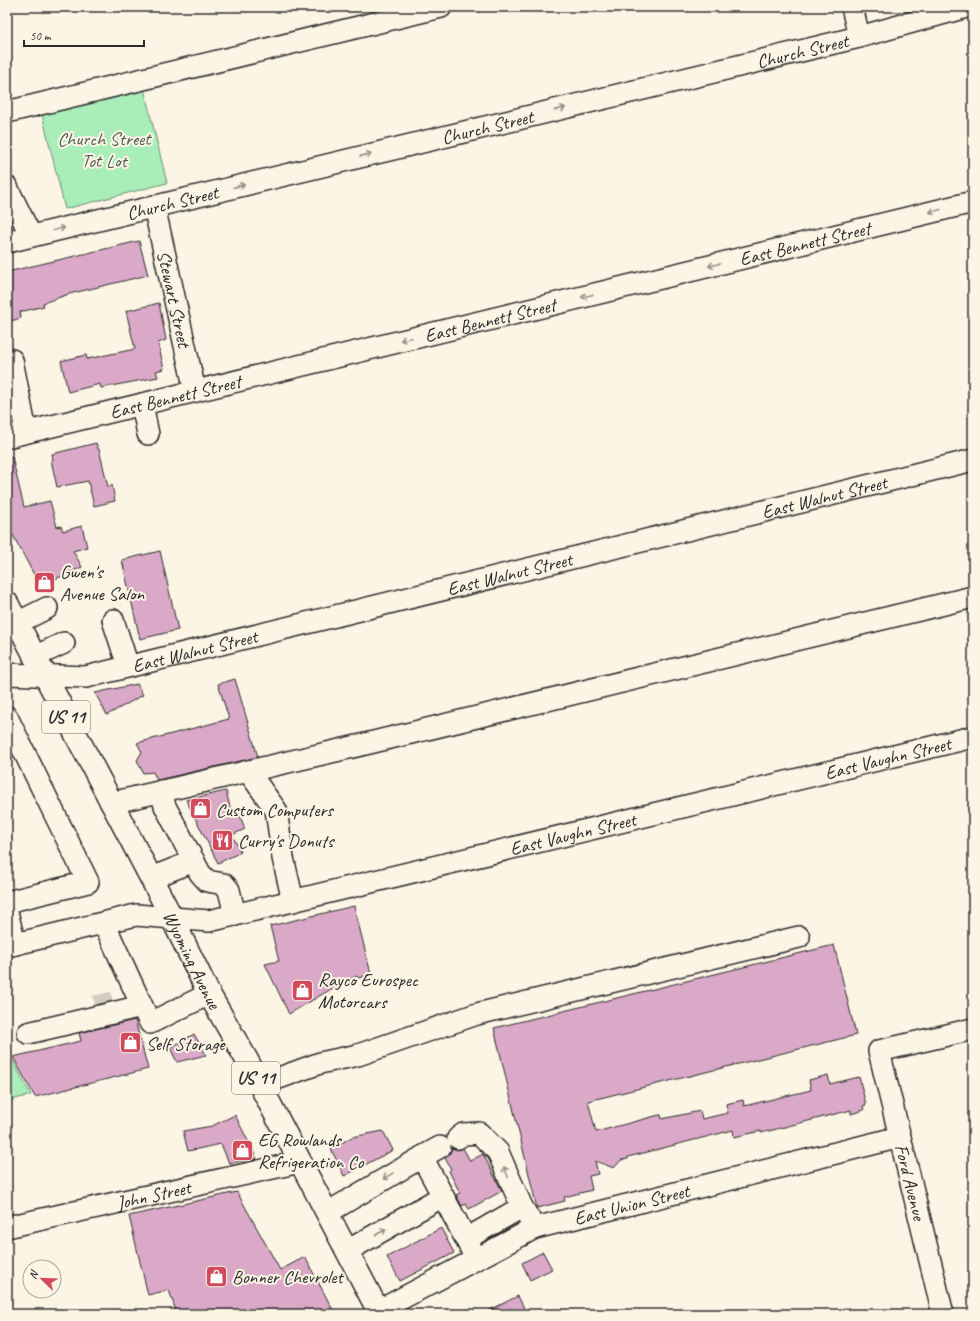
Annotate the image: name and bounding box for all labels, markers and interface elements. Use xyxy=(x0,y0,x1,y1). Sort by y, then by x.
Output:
scale bar xyxy=(24,22,144,48)
text: 50 m xyxy=(30,28,52,44)
street label: Church Street xyxy=(754,29,852,74)
street label: Church Street xyxy=(439,104,537,150)
one-way arrow xyxy=(553,104,566,112)
park label: Church Street Tot Lot xyxy=(57,127,152,173)
one-way arrow xyxy=(359,151,372,159)
street label: Church Street xyxy=(124,180,222,226)
one-way arrow xyxy=(233,181,246,189)
one-way arrow xyxy=(929,208,942,215)
street label: East Bennett Street xyxy=(737,216,875,271)
one-way arrow xyxy=(52,225,65,233)
street label: Stewart Street xyxy=(151,248,196,351)
one-way arrow xyxy=(707,262,720,269)
street label: East Bennett Street xyxy=(422,292,561,348)
one-way arrow xyxy=(581,292,594,300)
one-way arrow xyxy=(400,336,413,344)
street label: East Bennett Street xyxy=(107,369,246,425)
street label: East Walnut Street xyxy=(759,470,891,524)
street label: East Walnut Street xyxy=(445,547,576,601)
place label: Gwen's Avenue Salon xyxy=(60,560,145,606)
shop icon: Gwen's Avenue Salon xyxy=(31,569,57,595)
street label: East Walnut Street xyxy=(130,624,262,678)
road number: US 11 xyxy=(42,701,90,733)
street label: East Vaughn Street xyxy=(823,731,955,785)
shop icon: Custom Computers xyxy=(188,796,214,822)
place label: Custom Computers xyxy=(216,798,334,822)
street label: East Vaughn Street xyxy=(508,807,640,861)
restaurant icon: Curry's Donuts xyxy=(209,827,235,853)
place label: Curry's Donuts xyxy=(238,829,336,853)
street label: Wyoming Avenue xyxy=(157,907,227,1015)
place label: Rayco Eurospec Motorcars xyxy=(318,968,419,1014)
shop icon: Rayco Eurospec Motorcars xyxy=(289,977,315,1003)
shop icon: Self Storage xyxy=(117,1030,143,1056)
place label: Self Storage xyxy=(146,1032,226,1056)
road number: US 11 xyxy=(232,1062,280,1094)
place label: EG Rowlands Refrigeration Co xyxy=(258,1128,365,1174)
shop icon: EG Rowlands Refrigeration Co xyxy=(230,1137,256,1163)
street label: Ford Avenue xyxy=(889,1142,932,1225)
one-way arrow xyxy=(502,1166,510,1178)
one-way arrow xyxy=(382,1173,394,1181)
street label: John Street xyxy=(113,1175,195,1216)
street label: East Union Street xyxy=(572,1179,694,1231)
one-way arrow xyxy=(375,1227,387,1235)
north arrow xyxy=(22,1259,62,1299)
shop icon: Bonner Chevrolet xyxy=(203,1263,229,1289)
place label: Bonner Chevrolet xyxy=(232,1265,344,1289)
text: N xyxy=(25,1267,41,1281)

